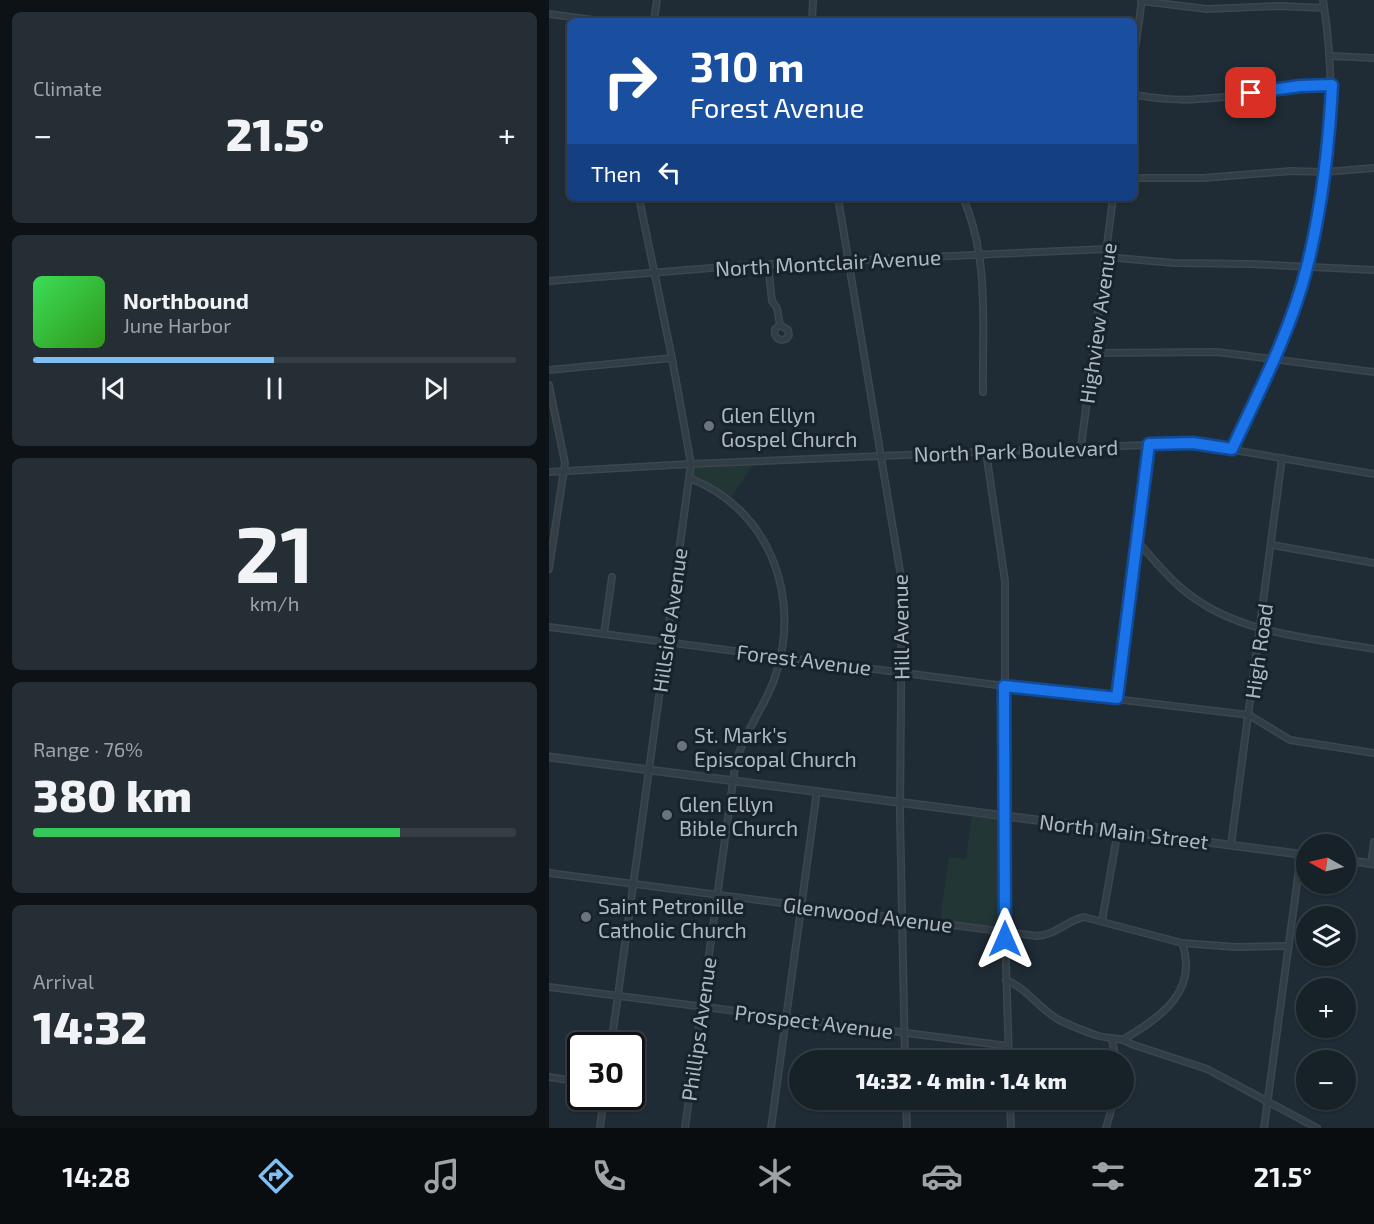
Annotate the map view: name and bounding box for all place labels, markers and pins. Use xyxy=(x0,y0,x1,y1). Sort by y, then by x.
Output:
pin xyxy=(1225,67,1276,118)
place label: Glen Ellyn Gospel Church xyxy=(721,402,857,451)
marker: Glen Ellyn Gospel Church xyxy=(702,419,716,433)
place label: St. Mark's Episcopal Church xyxy=(694,722,857,771)
marker: St. Mark's Episcopal Church xyxy=(675,739,689,753)
place label: Glen Ellyn Bible Church xyxy=(679,791,798,840)
marker: Glen Ellyn Bible Church xyxy=(660,808,674,822)
place label: Saint Petronille Catholic Church xyxy=(598,893,747,942)
marker: Saint Petronille Catholic Church xyxy=(579,910,593,924)

